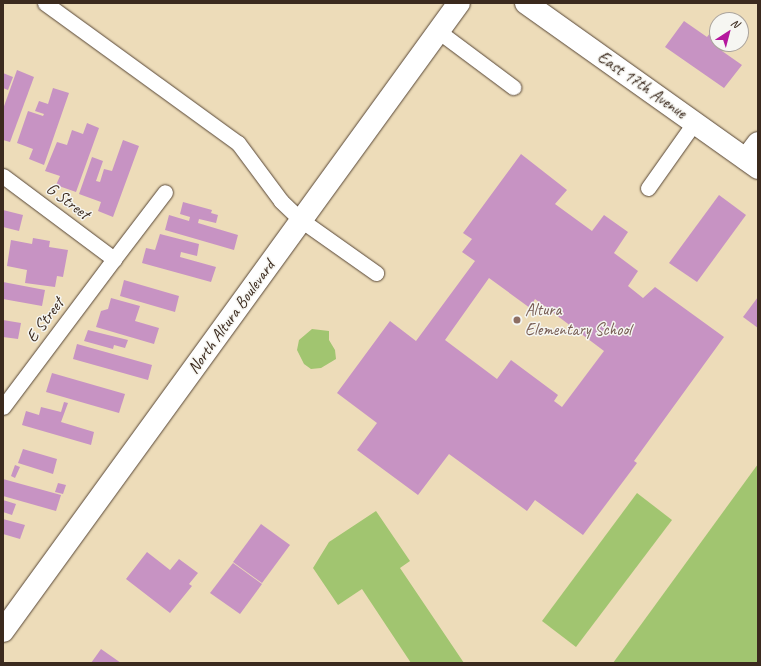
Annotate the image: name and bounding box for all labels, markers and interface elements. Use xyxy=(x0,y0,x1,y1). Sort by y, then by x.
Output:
north arrow xyxy=(709,12,749,52)
text: N xyxy=(729,15,742,31)
street label: East 17th Avenue xyxy=(594,47,690,123)
street label: G Street xyxy=(42,178,94,224)
street label: North Altura Boulevard xyxy=(183,256,279,378)
street label: E Street xyxy=(22,294,68,346)
place label: Altura Elementary School xyxy=(525,300,631,340)
marker: Altura Elementary School xyxy=(512,315,522,325)

